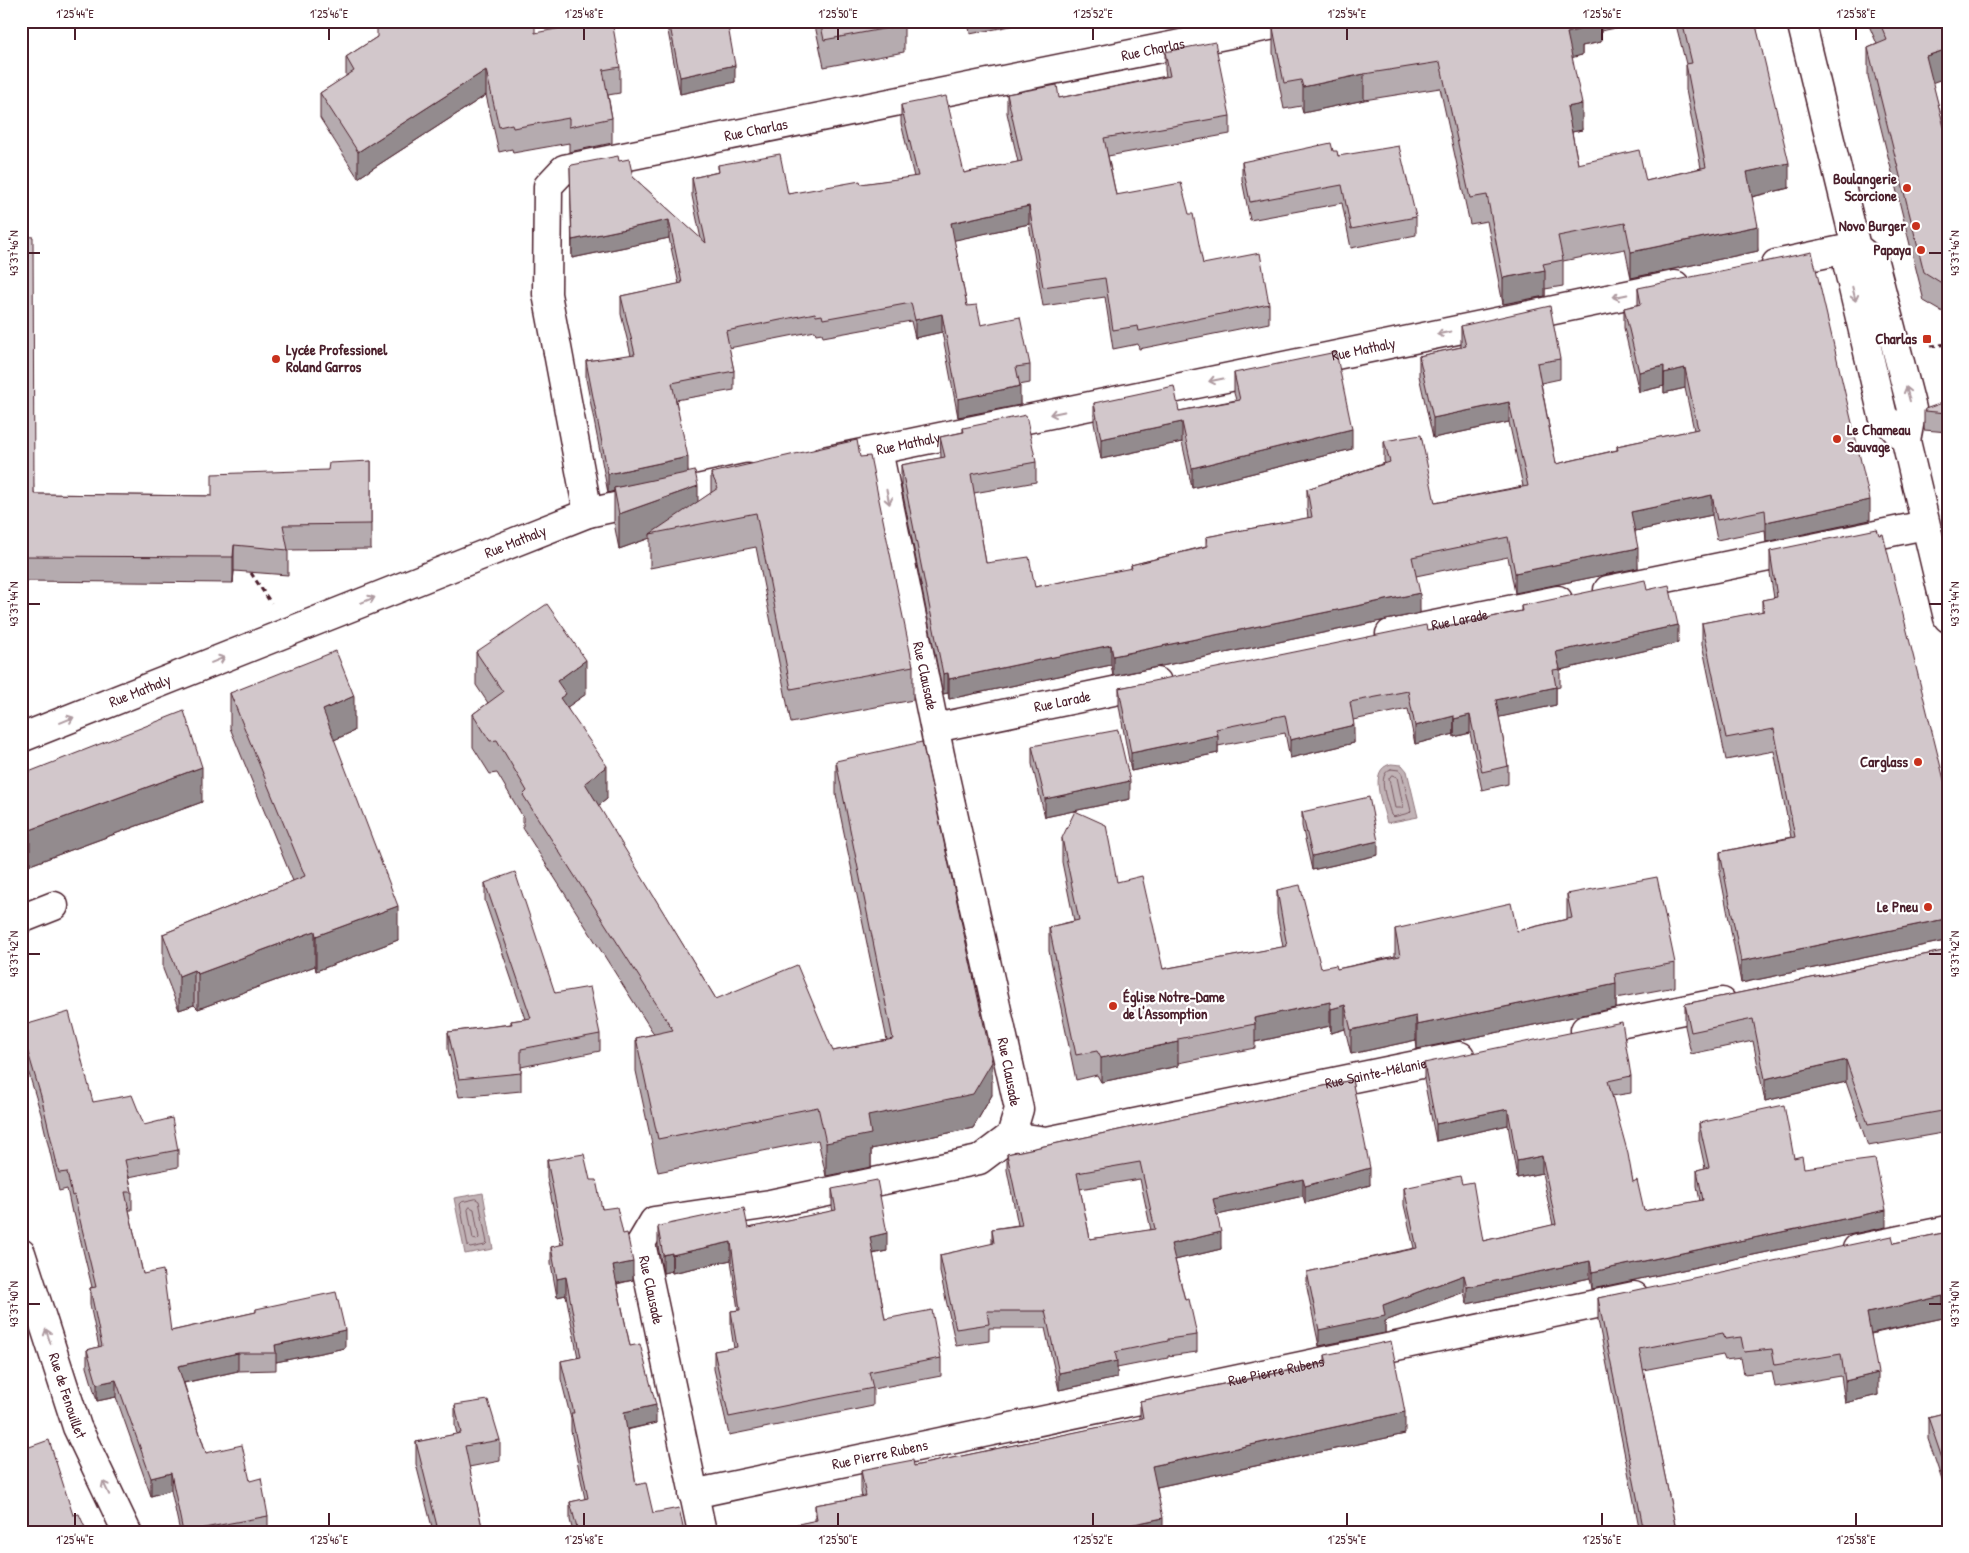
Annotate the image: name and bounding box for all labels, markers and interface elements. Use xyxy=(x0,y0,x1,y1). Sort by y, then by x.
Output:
text: 1°25'44"E xyxy=(56,5,95,22)
text: 1°25'46"E xyxy=(310,5,349,22)
text: 1°25'48"E xyxy=(565,5,604,22)
text: 1°25'50"E xyxy=(818,5,858,22)
text: 1°25'52"E xyxy=(1073,5,1113,22)
text: 1°25'54"E xyxy=(1328,5,1367,22)
text: 1°25'56"E xyxy=(1583,5,1622,22)
text: 1°25'58"E xyxy=(1836,5,1876,22)
street label: Rue Charlas xyxy=(1119,32,1187,66)
street label: Rue Charlas xyxy=(722,113,790,146)
place label: Boulangerie Scorcione xyxy=(1833,168,1897,206)
marker: Boulangerie Scorcione xyxy=(1901,182,1913,194)
place label: Novo Burger xyxy=(1839,215,1906,237)
marker: Novo Burger xyxy=(1910,220,1922,232)
text: 43°37'46"N xyxy=(5,230,22,276)
text: 43°37'46"N xyxy=(1946,230,1963,276)
place label: Papaya xyxy=(1873,239,1911,261)
marker: Papaya xyxy=(1915,244,1927,256)
one-way arrow xyxy=(1850,285,1859,301)
one-way arrow xyxy=(1612,292,1628,302)
place label: Charlas xyxy=(1875,328,1917,349)
one-way arrow xyxy=(1436,329,1452,338)
street label: Rue Mathaly xyxy=(1330,332,1397,366)
marker: Charlas xyxy=(1921,333,1933,345)
place label: Lycée Professionel Roland Garros xyxy=(286,339,388,377)
marker: Lycée Professionel Roland Garros xyxy=(270,353,282,365)
one-way arrow xyxy=(1208,376,1224,385)
one-way arrow xyxy=(1903,386,1912,402)
one-way arrow xyxy=(1049,409,1065,418)
place label: Le Chameau Sauvage xyxy=(1847,419,1911,458)
street label: Rue Mathaly xyxy=(874,426,942,460)
marker: Le Chameau Sauvage xyxy=(1831,433,1843,445)
one-way arrow xyxy=(884,489,893,505)
street label: Rue Mathaly xyxy=(481,520,549,563)
text: 43°37'44"N xyxy=(5,582,22,626)
text: 43°37'44"N xyxy=(1946,582,1963,626)
one-way arrow xyxy=(360,595,376,604)
street label: Rue Larade xyxy=(1429,603,1490,635)
street label: Rue Clausade xyxy=(908,640,943,712)
one-way arrow xyxy=(209,655,225,664)
street label: Rue Mathaly xyxy=(106,669,174,712)
street label: Rue Larade xyxy=(1032,685,1092,717)
one-way arrow xyxy=(59,715,74,724)
place label: Carglass xyxy=(1860,751,1908,773)
marker: Carglass xyxy=(1912,756,1924,768)
place label: Le Pneu xyxy=(1877,896,1919,917)
marker: Le Pneu xyxy=(1922,901,1934,913)
text: 43°37'42"N xyxy=(5,931,22,977)
text: 43°37'42"N xyxy=(1946,931,1963,977)
place label: Église Notre-Dame de l'Assomption xyxy=(1123,986,1225,1025)
marker: Église Notre-Dame de l'Assomption xyxy=(1107,1000,1119,1012)
street label: Rue Clausade xyxy=(993,1036,1026,1108)
street label: Rue Sainte-Mélanie xyxy=(1323,1052,1428,1094)
street label: Rue Clausade xyxy=(634,1254,669,1326)
text: 43°37'40"N xyxy=(5,1281,22,1327)
text: 43°37'40"N xyxy=(1946,1281,1963,1327)
one-way arrow xyxy=(43,1329,52,1344)
street label: Rue de Fenouillet xyxy=(44,1350,92,1443)
street label: Rue Pierre Rubens xyxy=(1226,1350,1326,1391)
street label: Rue Pierre Rubens xyxy=(830,1434,930,1474)
one-way arrow xyxy=(100,1481,110,1496)
text: 1°25'44"E xyxy=(56,1531,95,1548)
text: 1°25'46"E xyxy=(310,1531,349,1548)
text: 1°25'48"E xyxy=(565,1531,604,1548)
text: 1°25'50"E xyxy=(818,1531,858,1548)
text: 1°25'52"E xyxy=(1073,1531,1113,1548)
text: 1°25'54"E xyxy=(1328,1531,1367,1548)
text: 1°25'56"E xyxy=(1583,1531,1622,1548)
text: 1°25'58"E xyxy=(1836,1531,1876,1548)

